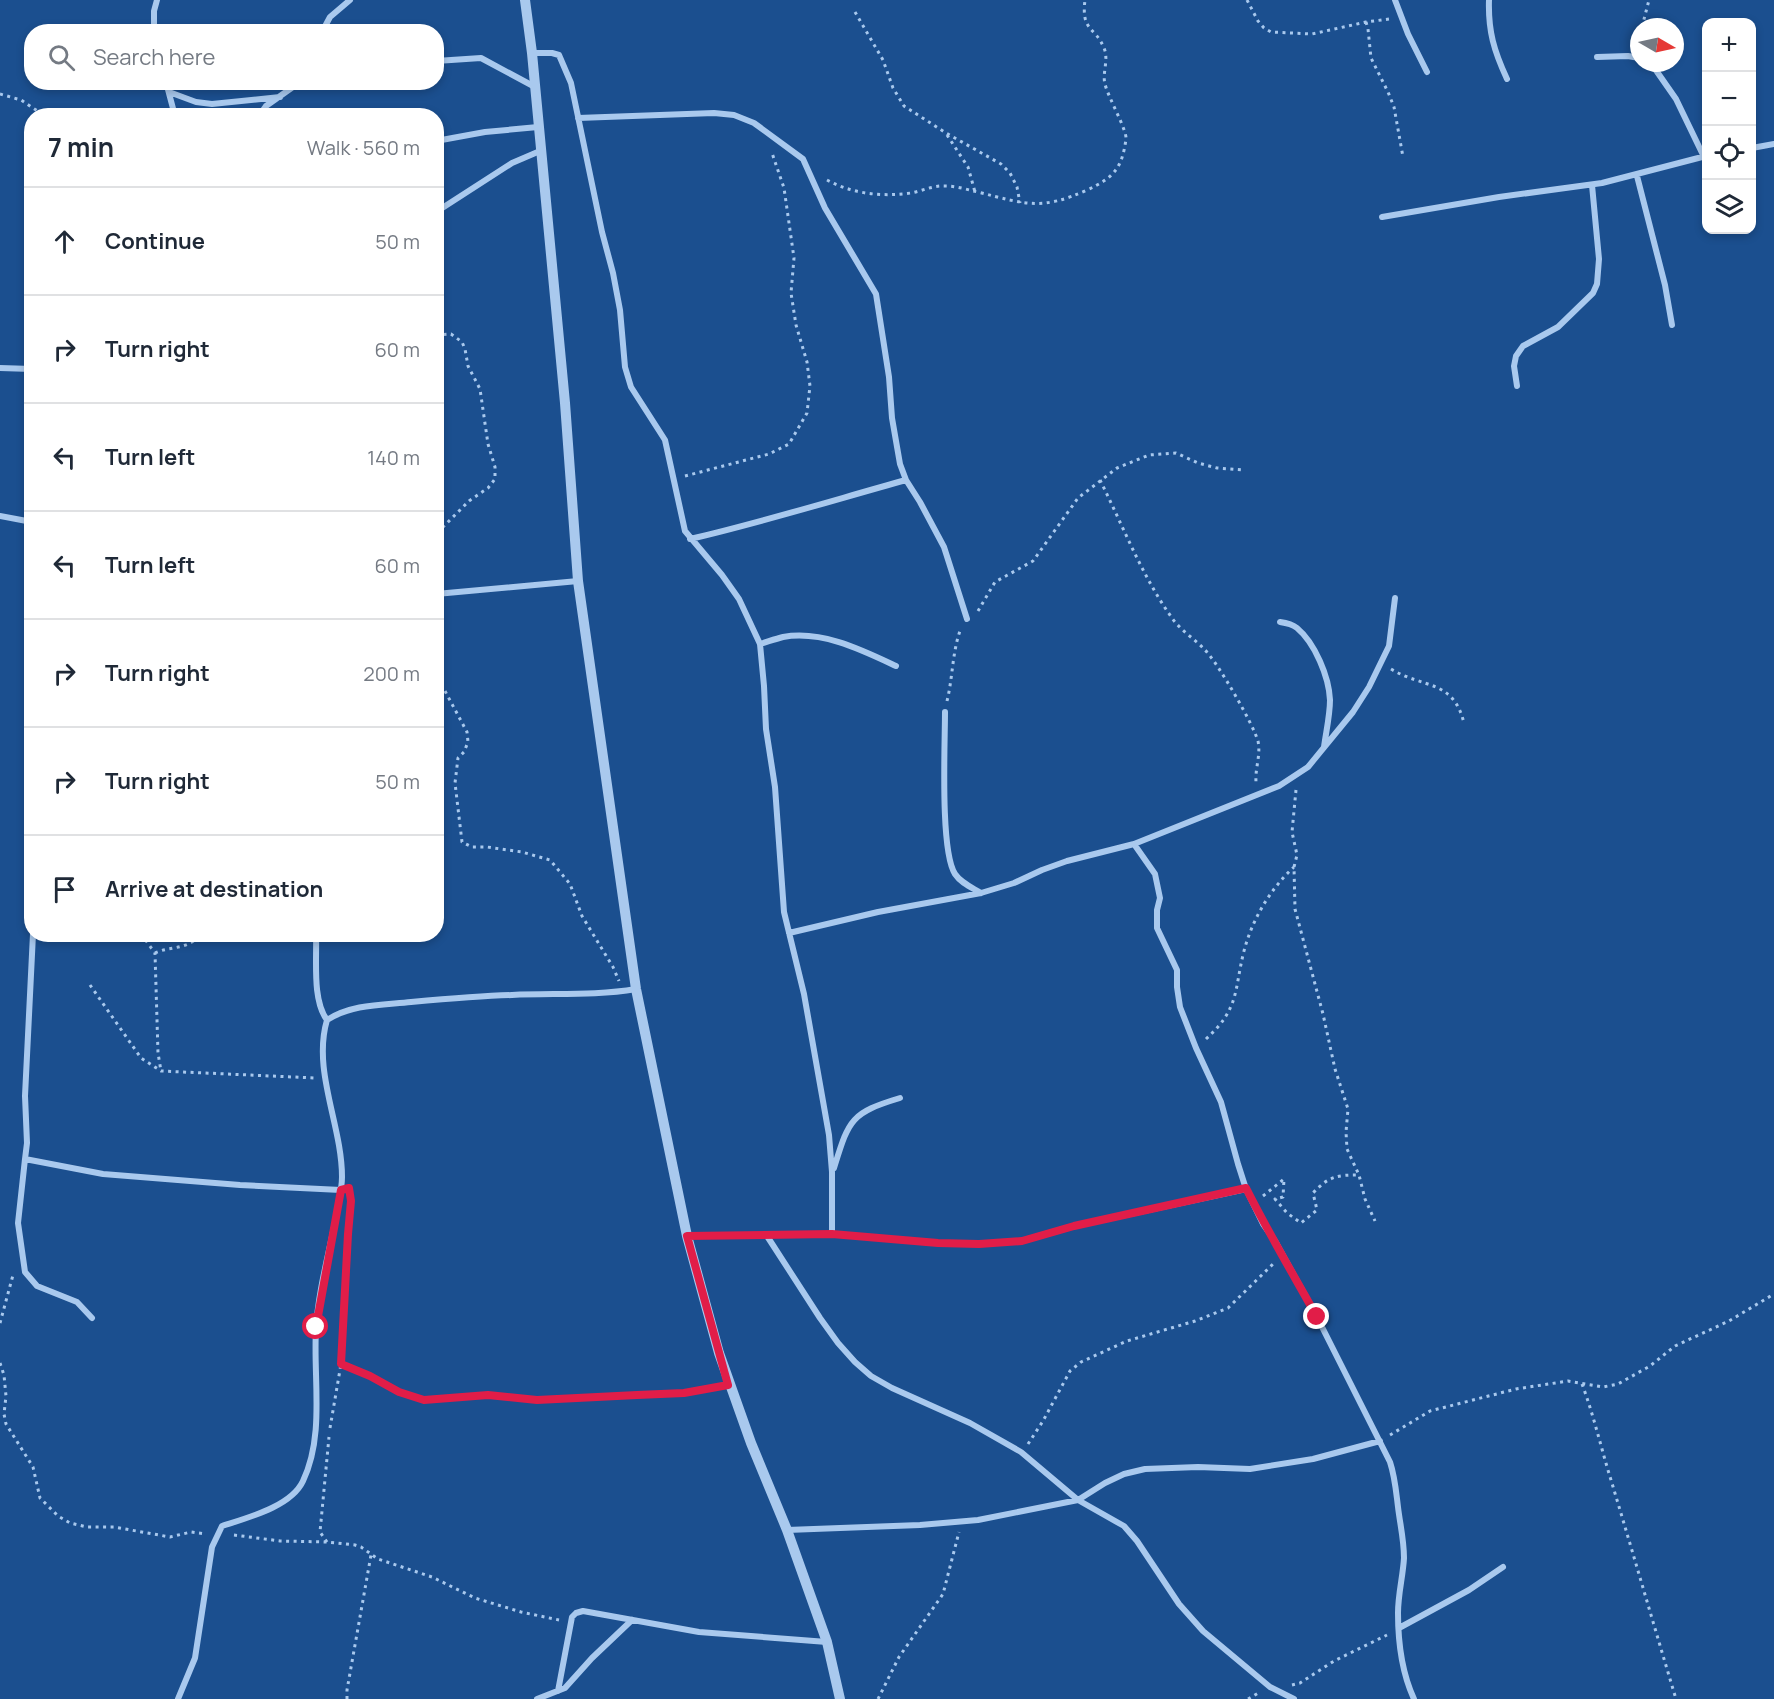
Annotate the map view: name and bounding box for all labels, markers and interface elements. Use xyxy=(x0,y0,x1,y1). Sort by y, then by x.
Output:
north arrow xyxy=(1630,18,1684,72)
map controls xyxy=(1702,18,1756,234)
button: + xyxy=(1702,18,1756,72)
search box xyxy=(24,24,444,90)
icon: search xyxy=(45,41,78,74)
text: Search here xyxy=(93,42,215,72)
button: − xyxy=(1702,72,1756,126)
button: locate xyxy=(1702,126,1756,180)
text: 7 min xyxy=(48,129,114,165)
text: Walk · 560 m xyxy=(307,134,420,161)
button: layers xyxy=(1702,180,1756,234)
icon: ahead xyxy=(48,225,81,258)
text: Continue xyxy=(105,226,205,256)
text: 50 m xyxy=(375,228,420,255)
icon: right xyxy=(48,333,81,366)
text: Turn right xyxy=(105,334,210,364)
text: 60 m xyxy=(374,336,420,363)
icon: left xyxy=(48,441,81,474)
text: Turn left xyxy=(105,442,195,472)
text: 140 m xyxy=(367,444,420,471)
icon: left xyxy=(48,549,81,582)
text: Turn left xyxy=(105,550,195,580)
text: 60 m xyxy=(374,552,420,579)
icon: right xyxy=(48,657,81,690)
text: Turn right xyxy=(105,658,210,688)
text: 200 m xyxy=(363,660,420,687)
icon: right xyxy=(48,765,81,798)
text: Turn right xyxy=(105,766,210,796)
text: 50 m xyxy=(375,768,420,795)
icon: arrive xyxy=(48,873,81,906)
text: Arrive at destination xyxy=(105,874,323,904)
route end xyxy=(1303,1303,1329,1329)
route start xyxy=(302,1313,328,1339)

